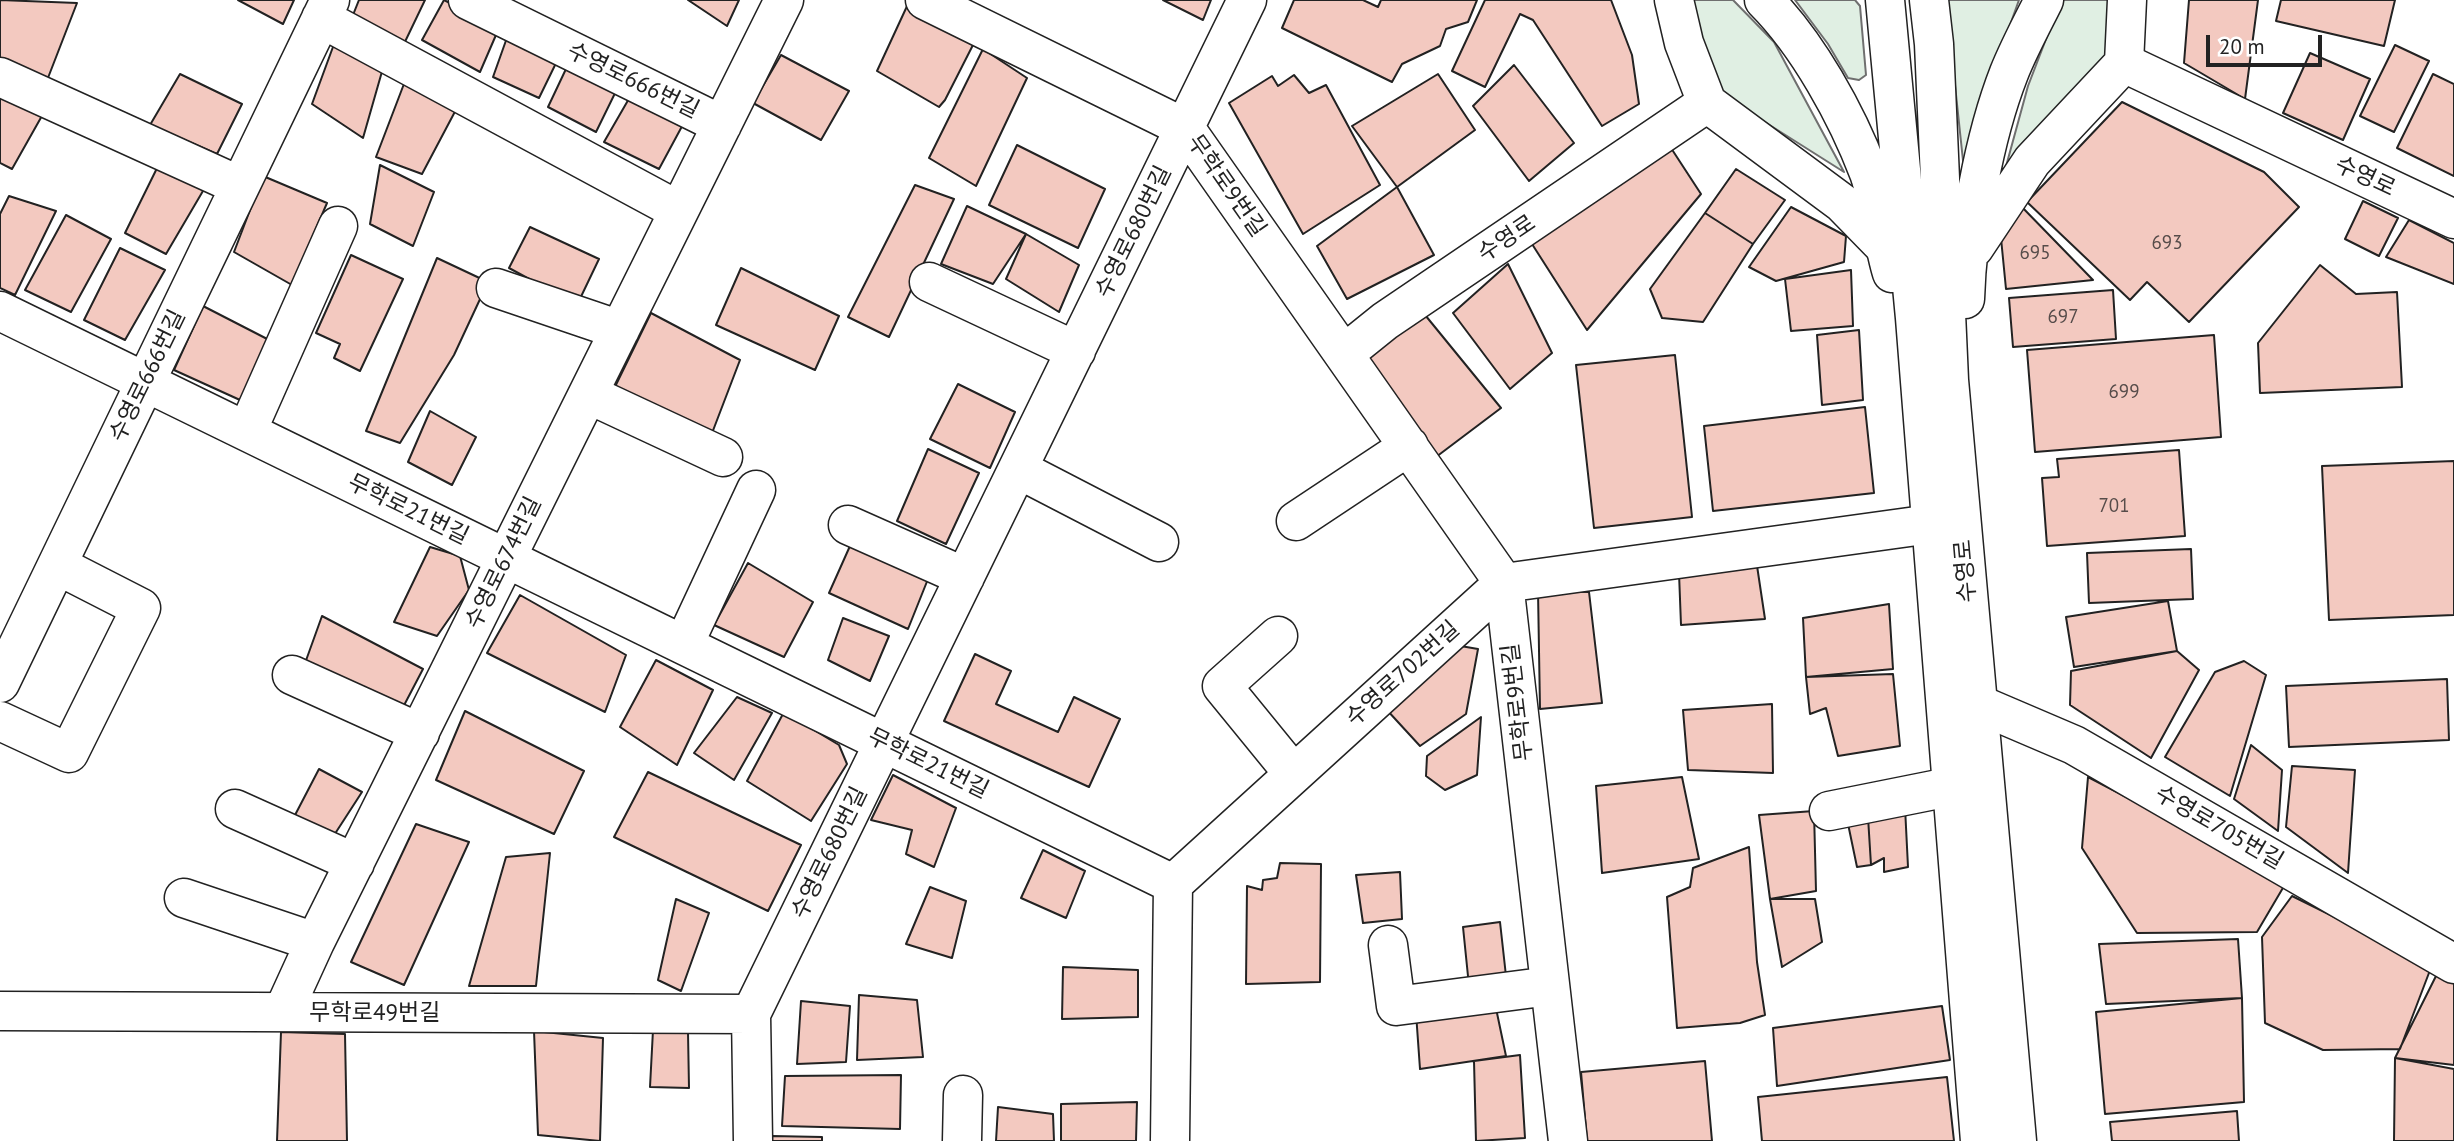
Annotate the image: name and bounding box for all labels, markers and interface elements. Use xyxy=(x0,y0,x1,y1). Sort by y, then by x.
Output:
scale bar xyxy=(2209,21,2324,65)
text: 20 m xyxy=(2219,33,2265,60)
street label: 수영로666번길 xyxy=(563,37,703,125)
street label: 무학로9번길 xyxy=(1181,130,1271,242)
street label: 수영로 xyxy=(2330,151,2400,203)
street label: 수영로680번길 xyxy=(1090,162,1178,302)
street label: 수영로 xyxy=(1473,210,1541,268)
house number: 693 xyxy=(2151,233,2183,255)
house number: 695 xyxy=(2019,243,2051,265)
street label: 수영로666번길 xyxy=(104,306,192,446)
house number: 697 xyxy=(2047,307,2079,329)
house number: 699 xyxy=(2108,382,2140,404)
street label: 무학로21번길 xyxy=(343,469,473,551)
street label: 수영로674번길 xyxy=(460,493,548,633)
house number: 701 xyxy=(2098,496,2130,518)
street label: 수영로 xyxy=(1949,538,1983,604)
street label: 수영로702번길 xyxy=(1340,616,1466,732)
street label: 무학로9번길 xyxy=(1497,642,1539,762)
street label: 무학로21번길 xyxy=(863,723,993,805)
street label: 수영로705번길 xyxy=(2150,780,2288,876)
street label: 수영로680번길 xyxy=(786,783,874,923)
street label: 무학로49번길 xyxy=(310,999,440,1027)

